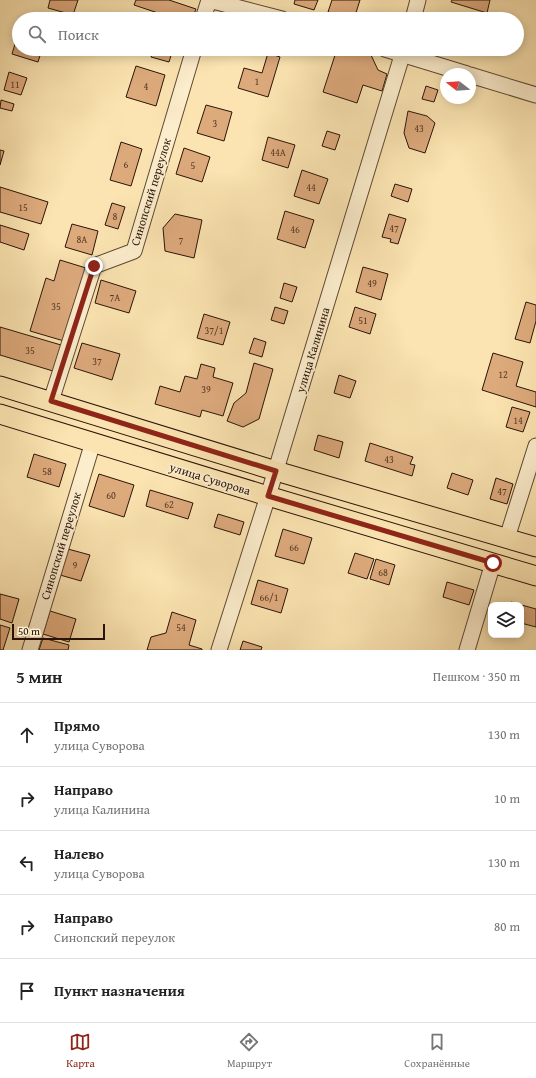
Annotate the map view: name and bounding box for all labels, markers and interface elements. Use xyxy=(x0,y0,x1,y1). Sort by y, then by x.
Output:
search box xyxy=(12,12,524,56)
icon: search xyxy=(26,23,48,45)
text: Поиск xyxy=(58,24,99,45)
north arrow xyxy=(440,68,476,104)
house number: 1 xyxy=(255,74,260,89)
house number: 11 xyxy=(10,77,20,92)
house number: 4 xyxy=(144,79,149,94)
house number: 3 xyxy=(213,116,218,131)
house number: 43 xyxy=(414,121,424,136)
street label: Синопский переулок xyxy=(126,135,175,248)
house number: 44А xyxy=(270,145,286,160)
house number: 6 xyxy=(124,157,129,172)
house number: 5 xyxy=(191,158,196,173)
house number: 44 xyxy=(306,180,316,195)
house number: 15 xyxy=(18,200,28,215)
house number: 8 xyxy=(113,209,118,224)
house number: 47 xyxy=(389,221,399,236)
house number: 46 xyxy=(290,222,300,237)
house number: 8А xyxy=(77,232,87,247)
house number: 7 xyxy=(179,233,184,248)
route end xyxy=(85,257,103,275)
house number: 49 xyxy=(367,276,377,291)
house number: 7А xyxy=(110,290,120,305)
house number: 35 xyxy=(51,299,61,314)
street label: улица Калинина xyxy=(291,305,334,396)
house number: 51 xyxy=(358,313,368,328)
house number: 37/1 xyxy=(204,323,224,338)
house number: 35 xyxy=(25,343,35,358)
house number: 37 xyxy=(92,354,102,369)
house number: 12 xyxy=(498,367,508,382)
house number: 39 xyxy=(201,382,211,397)
house number: 14 xyxy=(513,413,523,428)
house number: 43 xyxy=(384,452,394,467)
street label: улица Суворова xyxy=(167,458,253,499)
house number: 58 xyxy=(42,464,52,479)
house number: 47 xyxy=(497,484,507,499)
house number: 60 xyxy=(106,488,116,503)
street label: Синопский переулок xyxy=(36,489,85,602)
house number: 62 xyxy=(164,497,174,512)
house number: 66 xyxy=(289,540,299,555)
route start xyxy=(484,554,502,572)
house number: 9 xyxy=(73,558,78,573)
house number: 68 xyxy=(378,565,388,580)
house number: 66/1 xyxy=(259,590,279,605)
map controls xyxy=(488,602,524,638)
button: layers xyxy=(488,602,524,638)
house number: 54 xyxy=(176,620,186,635)
scale bar xyxy=(12,622,105,641)
text: 50 m xyxy=(18,623,40,639)
text: 5 мин xyxy=(16,664,62,689)
text: Пешком · 350 m xyxy=(433,667,520,686)
text: Прямо xyxy=(54,715,100,736)
icon: ahead xyxy=(16,724,38,746)
text: 130 m xyxy=(488,725,520,744)
text: улица Суворова xyxy=(54,736,145,755)
text: Направо xyxy=(54,779,113,800)
icon: right xyxy=(16,788,38,810)
text: 10 m xyxy=(494,789,520,808)
text: улица Калинина xyxy=(54,800,150,819)
text: Налево xyxy=(54,843,104,864)
icon: left xyxy=(16,852,38,874)
text: 130 m xyxy=(488,853,520,872)
text: улица Суворова xyxy=(54,864,145,883)
text: Направо xyxy=(54,907,113,928)
icon: right xyxy=(16,916,38,938)
text: 80 m xyxy=(494,917,520,936)
text: Синопский переулок xyxy=(54,928,175,947)
icon: arrive xyxy=(16,980,38,1002)
text: Пункт назначения xyxy=(54,980,185,1001)
tab: Карта xyxy=(66,1031,95,1071)
tab: Маршрут xyxy=(227,1031,272,1071)
tab: Сохранённые xyxy=(404,1031,470,1071)

